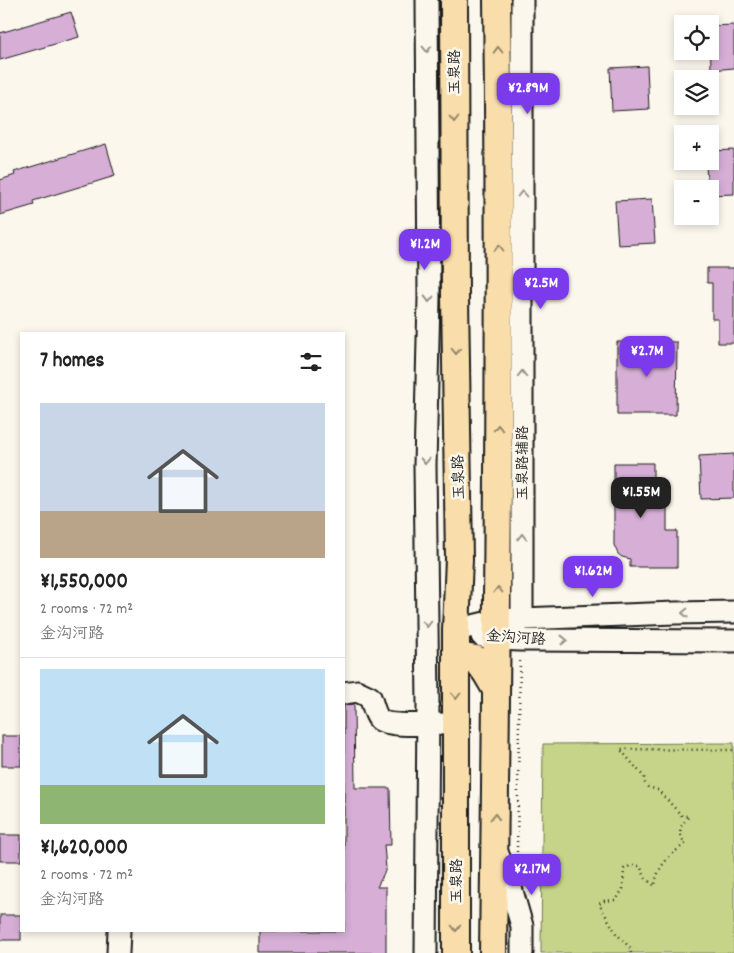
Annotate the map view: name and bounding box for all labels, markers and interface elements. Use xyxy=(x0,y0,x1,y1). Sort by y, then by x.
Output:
map controls xyxy=(674,15,719,225)
button: locate xyxy=(674,15,719,60)
one-way arrow xyxy=(422,45,432,53)
one-way arrow xyxy=(493,46,503,54)
street label: 玉泉路 xyxy=(445,49,467,95)
button: layers xyxy=(674,70,719,115)
pin: ¥2.89M xyxy=(487,72,569,115)
text: ¥2.89M xyxy=(508,77,548,100)
one-way arrow xyxy=(449,115,459,123)
button: + xyxy=(674,125,719,170)
button: − xyxy=(674,180,719,225)
one-way arrow xyxy=(517,190,527,198)
pin: ¥1.2M xyxy=(390,228,460,271)
text: ¥1.2M xyxy=(410,233,440,256)
one-way arrow xyxy=(494,244,504,252)
pin: ¥2.5M xyxy=(506,268,576,310)
text: ¥2.5M xyxy=(524,272,558,295)
one-way arrow xyxy=(424,295,434,303)
pin: ¥2.7M xyxy=(612,336,682,378)
text: ¥2.7M xyxy=(631,340,663,363)
text: 7 homes xyxy=(40,347,104,377)
icon: filters xyxy=(297,348,325,376)
one-way arrow xyxy=(451,348,461,355)
one-way arrow xyxy=(517,370,527,378)
one-way arrow xyxy=(493,424,503,432)
street label: 玉泉路辅路 xyxy=(513,425,535,501)
icon: home xyxy=(138,436,228,526)
street label: 玉泉路 xyxy=(449,454,471,500)
one-way arrow xyxy=(420,458,430,465)
pin: ¥1.55M xyxy=(600,476,682,519)
text: ¥1.55M xyxy=(622,481,660,504)
one-way arrow xyxy=(517,532,527,540)
pin: ¥1.62M xyxy=(552,556,634,598)
text: ¥1.62M xyxy=(574,560,612,583)
text: ¥1,550,000 xyxy=(40,568,128,598)
one-way arrow xyxy=(493,586,503,594)
text: 2 rooms · 72 m² xyxy=(40,598,133,621)
one-way arrow xyxy=(681,608,689,618)
one-way arrow xyxy=(422,620,433,628)
text: 金沟河路 xyxy=(40,623,104,646)
street label: 金沟河路 xyxy=(485,626,547,652)
one-way arrow xyxy=(560,635,568,645)
one-way arrow xyxy=(451,692,461,700)
icon: home xyxy=(138,701,228,791)
one-way arrow xyxy=(490,813,500,820)
text: ¥1,620,000 xyxy=(40,834,128,864)
pin: ¥2.17M xyxy=(491,854,573,896)
street label: 玉泉路 xyxy=(447,858,469,904)
text: ¥2.17M xyxy=(514,858,550,881)
text: 2 rooms · 72 m² xyxy=(40,864,133,887)
text: 金沟河路 xyxy=(40,889,104,912)
one-way arrow xyxy=(451,925,461,933)

